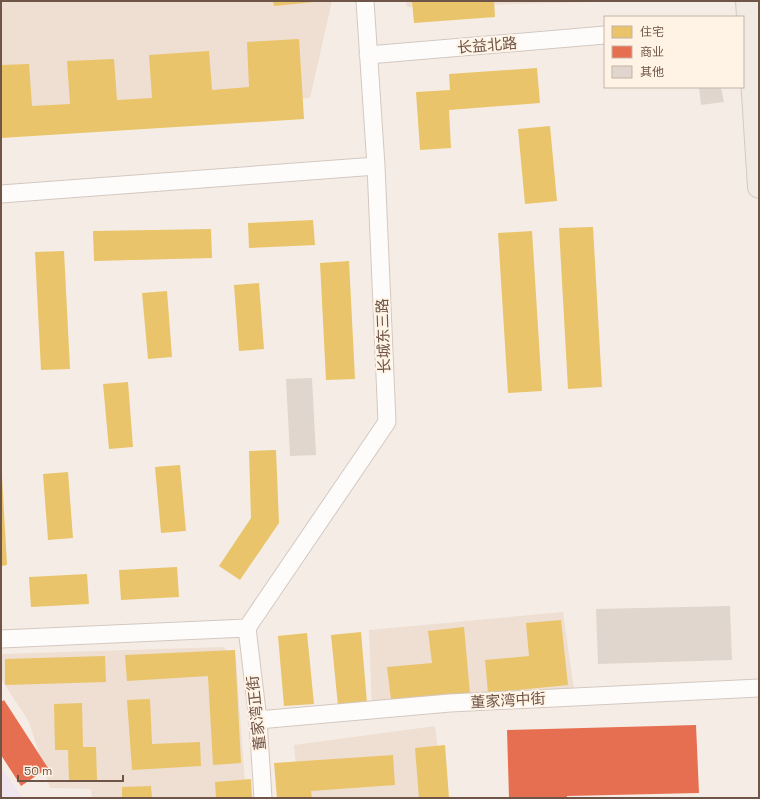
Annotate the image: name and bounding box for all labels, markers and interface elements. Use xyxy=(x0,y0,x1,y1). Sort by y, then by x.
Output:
legend xyxy=(604,16,744,88)
text: 住宅 xyxy=(640,24,664,40)
street label: 长益北路 xyxy=(456,33,518,57)
text: 商业 xyxy=(640,44,664,60)
text: 其他 xyxy=(640,64,664,80)
street label: 长城东三路 xyxy=(372,298,394,374)
street label: 董家湾正街 xyxy=(243,675,269,751)
street label: 董家湾中街 xyxy=(470,689,546,711)
scale bar xyxy=(18,757,123,783)
text: 50 m xyxy=(24,763,52,779)

